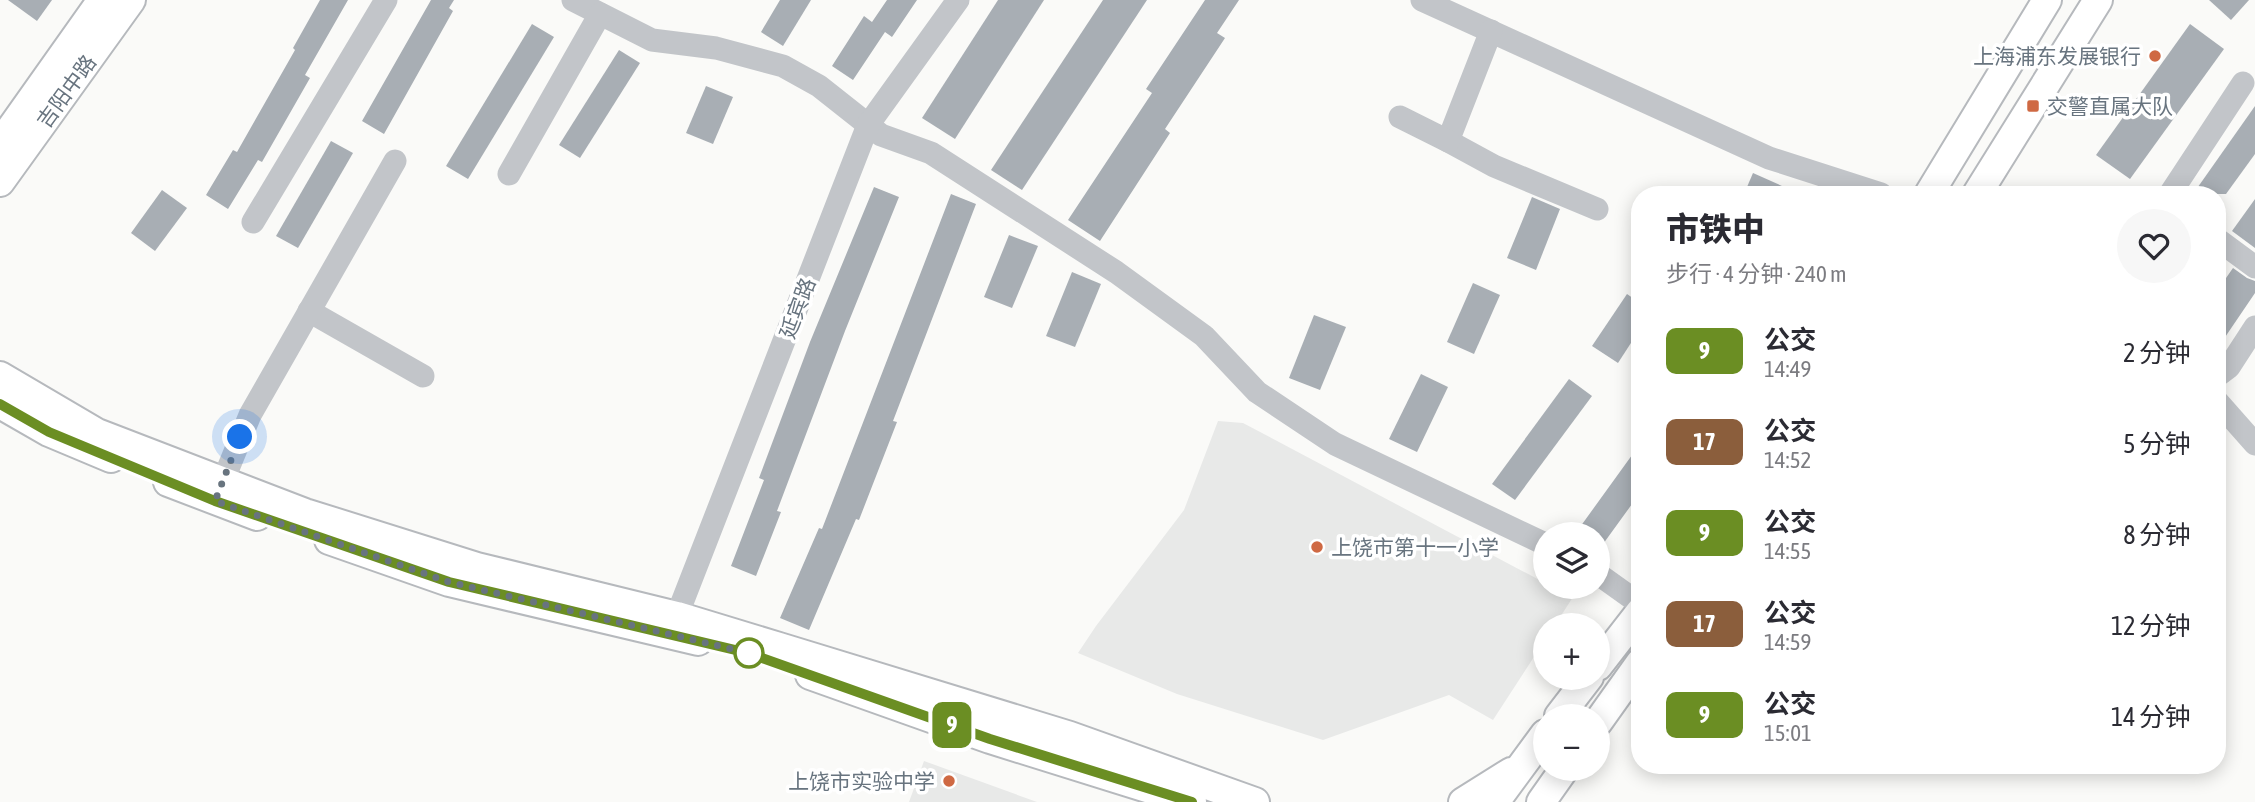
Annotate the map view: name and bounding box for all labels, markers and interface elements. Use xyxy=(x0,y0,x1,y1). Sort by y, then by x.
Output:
place label: 上海浦东发展银行 xyxy=(1973,44,2141,68)
marker: 上海浦东发展银行 xyxy=(2147,48,2163,64)
street label: 吉阳中路 xyxy=(32,50,100,132)
place label: 交警直属大队 xyxy=(2047,94,2173,118)
marker: 交警直属大队 xyxy=(2025,98,2041,114)
button: heart xyxy=(2117,209,2191,283)
text: 市铁中 xyxy=(1666,210,1765,248)
text: 步行 · 4 分钟 · 240 m xyxy=(1666,261,1847,287)
street label: 延宾路 xyxy=(775,274,819,342)
text: 公交 xyxy=(1764,325,1816,355)
text: 9 xyxy=(1699,337,1710,364)
text: 2 分钟 xyxy=(2123,338,2191,368)
text: 14:49 xyxy=(1764,356,1811,382)
text: 公交 xyxy=(1764,416,1816,446)
your location xyxy=(222,419,257,454)
text: 17 xyxy=(1693,428,1716,455)
text: 5 分钟 xyxy=(2123,429,2191,459)
text: 14:52 xyxy=(1764,447,1811,473)
text: 公交 xyxy=(1764,507,1816,537)
text: 9 xyxy=(1699,519,1710,546)
text: 8 分钟 xyxy=(2123,520,2191,550)
map controls xyxy=(1533,522,1610,781)
button: layers xyxy=(1533,522,1610,599)
place label: 上饶市第十一小学 xyxy=(1331,535,1499,559)
text: 14:55 xyxy=(1764,538,1811,564)
marker: 上饶市第十一小学 xyxy=(1309,539,1325,555)
text: 公交 xyxy=(1764,598,1816,628)
text: 17 xyxy=(1693,610,1716,637)
text: 12 分钟 xyxy=(2111,611,2191,641)
button: + xyxy=(1533,613,1610,690)
text: 14:59 xyxy=(1764,629,1811,655)
unlabelled marker xyxy=(734,638,764,668)
text: 公交 xyxy=(1764,689,1816,719)
text: 9 xyxy=(1699,701,1710,728)
line badge: 9 xyxy=(929,702,975,748)
text: 14 分钟 xyxy=(2111,702,2191,732)
button: − xyxy=(1533,704,1610,781)
text: 9 xyxy=(946,711,958,738)
text: 15:01 xyxy=(1764,720,1812,746)
place label: 上饶市实验中学 xyxy=(788,769,935,793)
marker: 上饶市实验中学 xyxy=(941,773,957,789)

